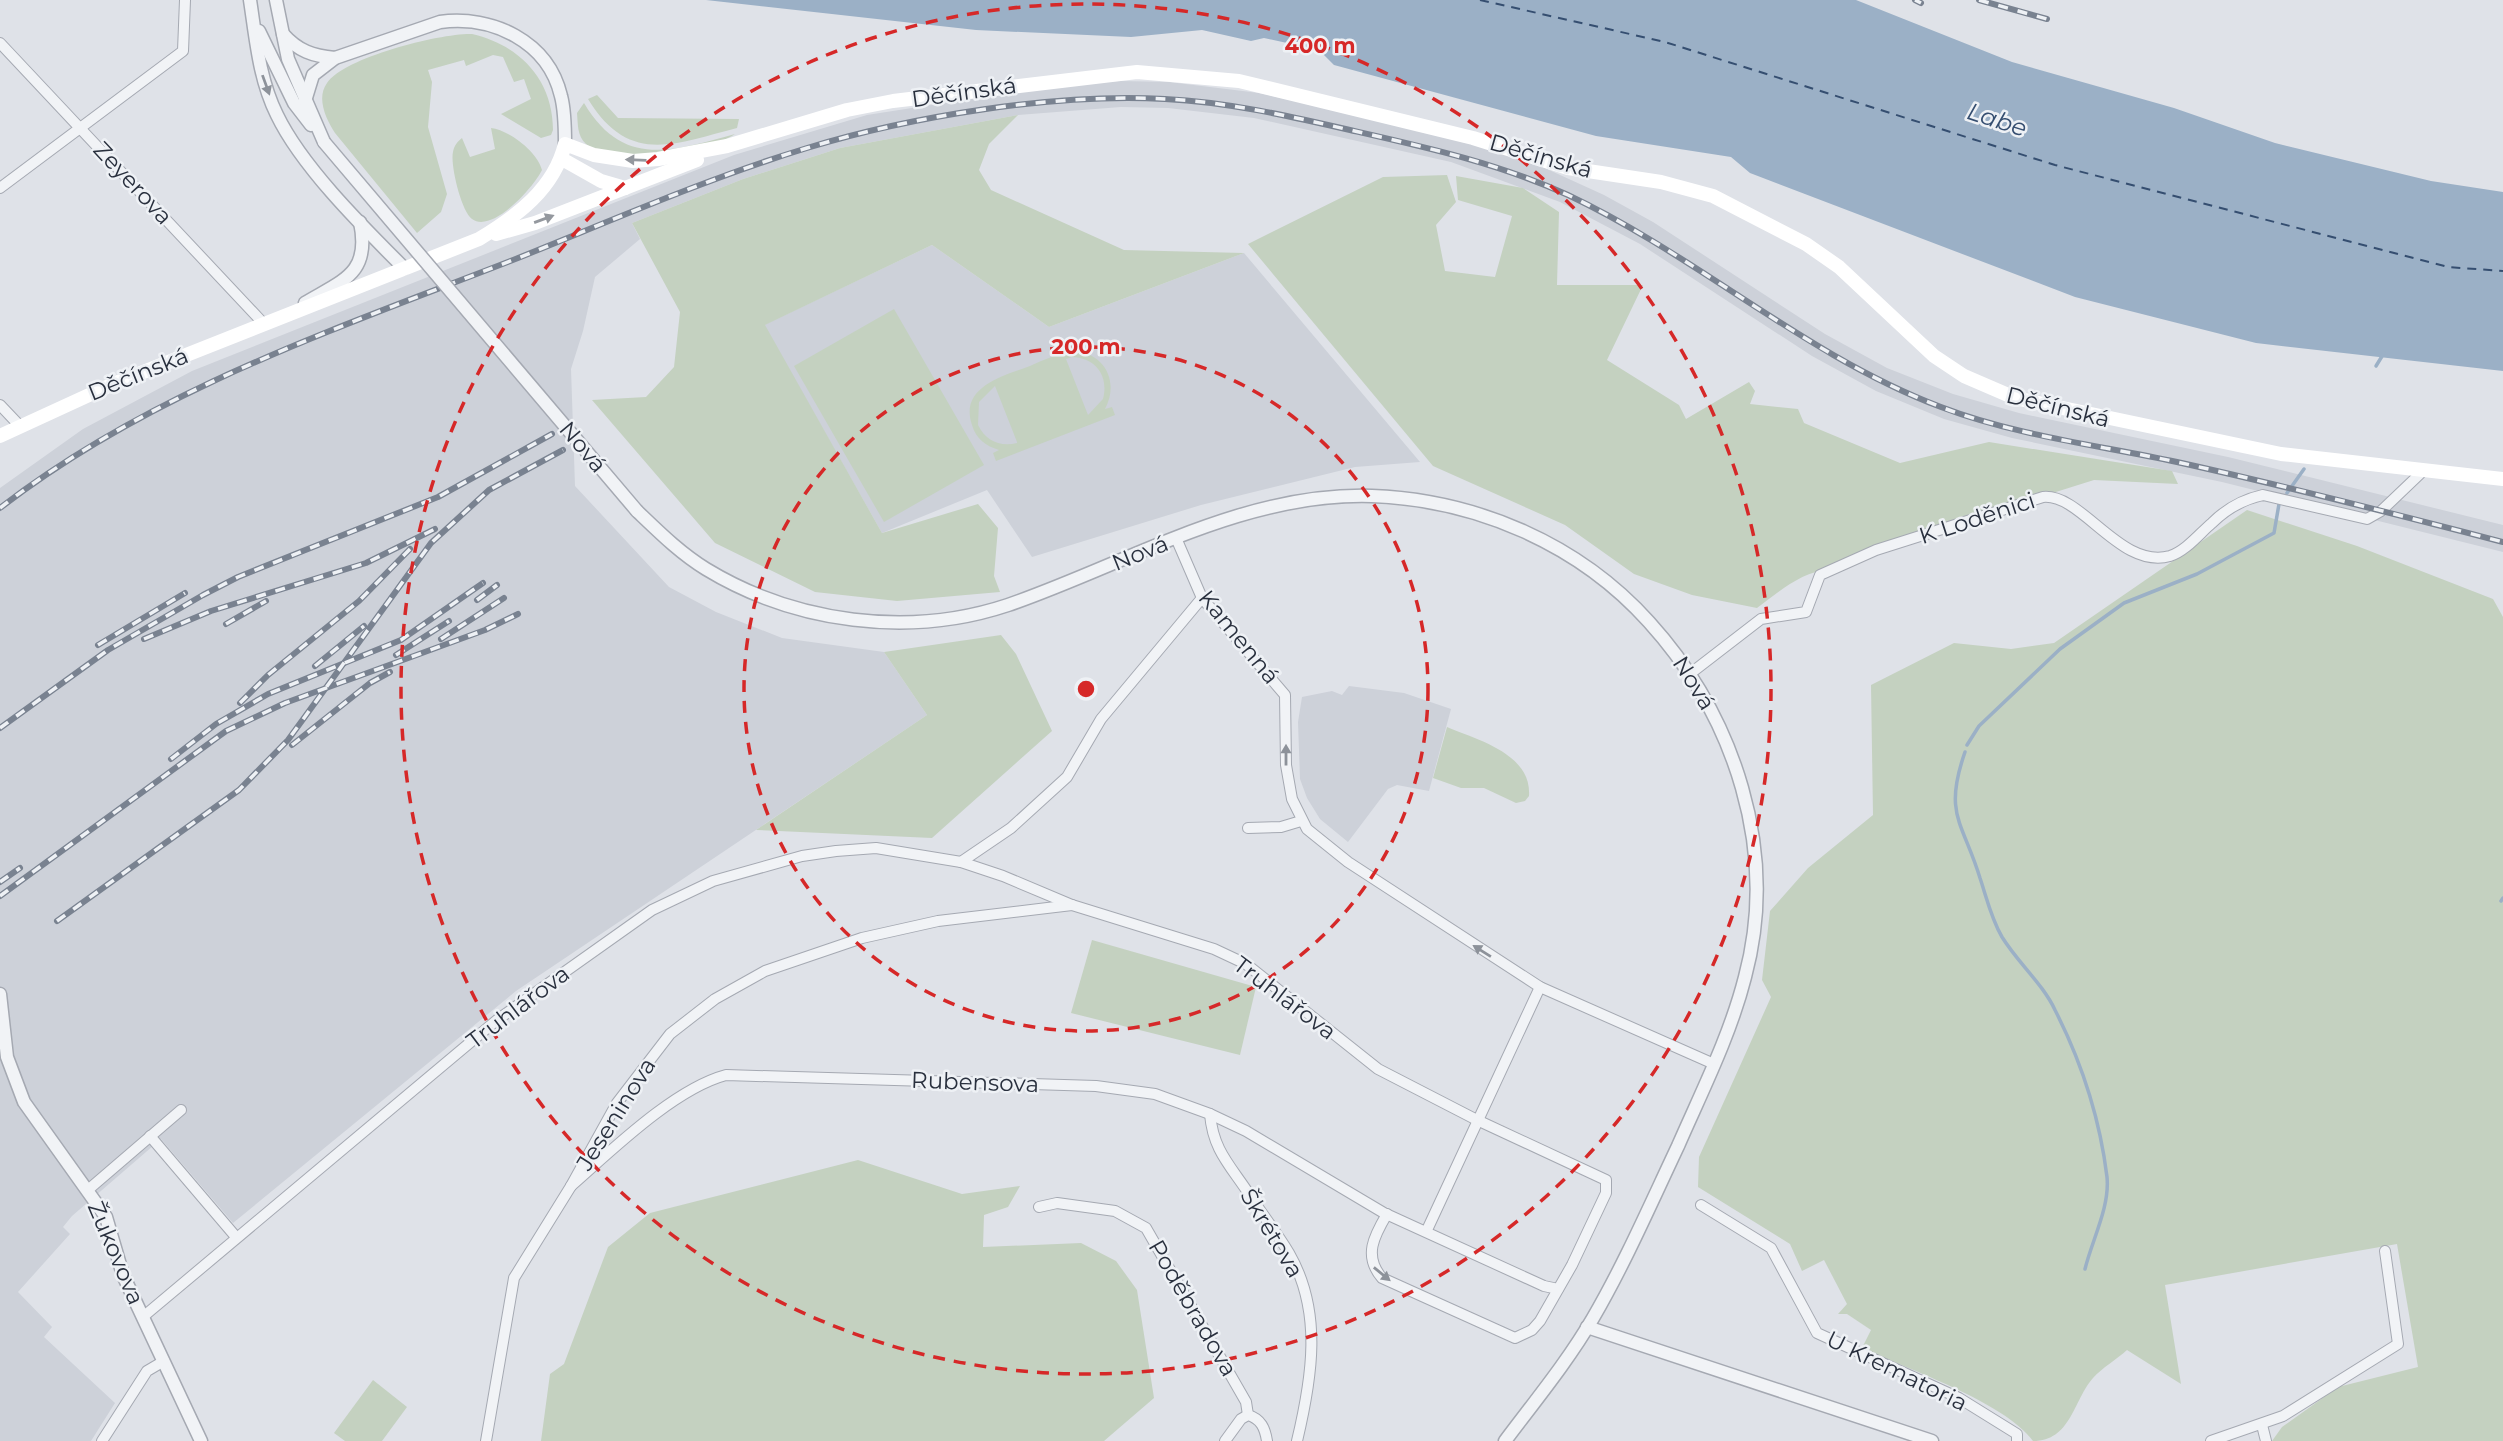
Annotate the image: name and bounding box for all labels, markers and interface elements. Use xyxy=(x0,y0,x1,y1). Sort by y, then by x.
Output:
text: 400 m xyxy=(1285,33,1355,58)
street label: Děčínská xyxy=(910,71,1018,113)
one-way arrow xyxy=(261,75,272,96)
water label: Labe xyxy=(1964,96,2031,143)
street label: Děčínská xyxy=(1486,128,1596,184)
street label: Zeyerova xyxy=(88,136,178,230)
one-way arrow xyxy=(625,154,647,165)
one-way arrow xyxy=(533,213,554,224)
text: 200 m xyxy=(1052,334,1120,359)
street label: Děčínská xyxy=(84,341,192,407)
street label: Děčínská xyxy=(2003,381,2113,433)
street label: Nová xyxy=(554,416,612,478)
street label: K Loděnici xyxy=(1915,486,2039,550)
street label: Nová xyxy=(1108,529,1172,577)
street label: Kamenná xyxy=(1193,584,1285,690)
street label: Nová xyxy=(1667,651,1721,715)
centre of rings xyxy=(1074,677,1098,701)
one-way arrow xyxy=(1280,744,1292,766)
one-way arrow xyxy=(1472,945,1492,958)
street label: Truhlářova xyxy=(1228,950,1342,1046)
street label: Truhlářova xyxy=(461,959,575,1055)
street label: Jeseninova xyxy=(570,1053,662,1176)
street label: Rubensova xyxy=(911,1066,1039,1098)
street label: Škrétova xyxy=(1234,1183,1310,1283)
street label: Žukovova xyxy=(82,1197,150,1309)
street label: Poděbradova xyxy=(1143,1235,1243,1381)
one-way arrow xyxy=(1372,1266,1390,1281)
street label: U Krematoria xyxy=(1822,1325,1972,1417)

